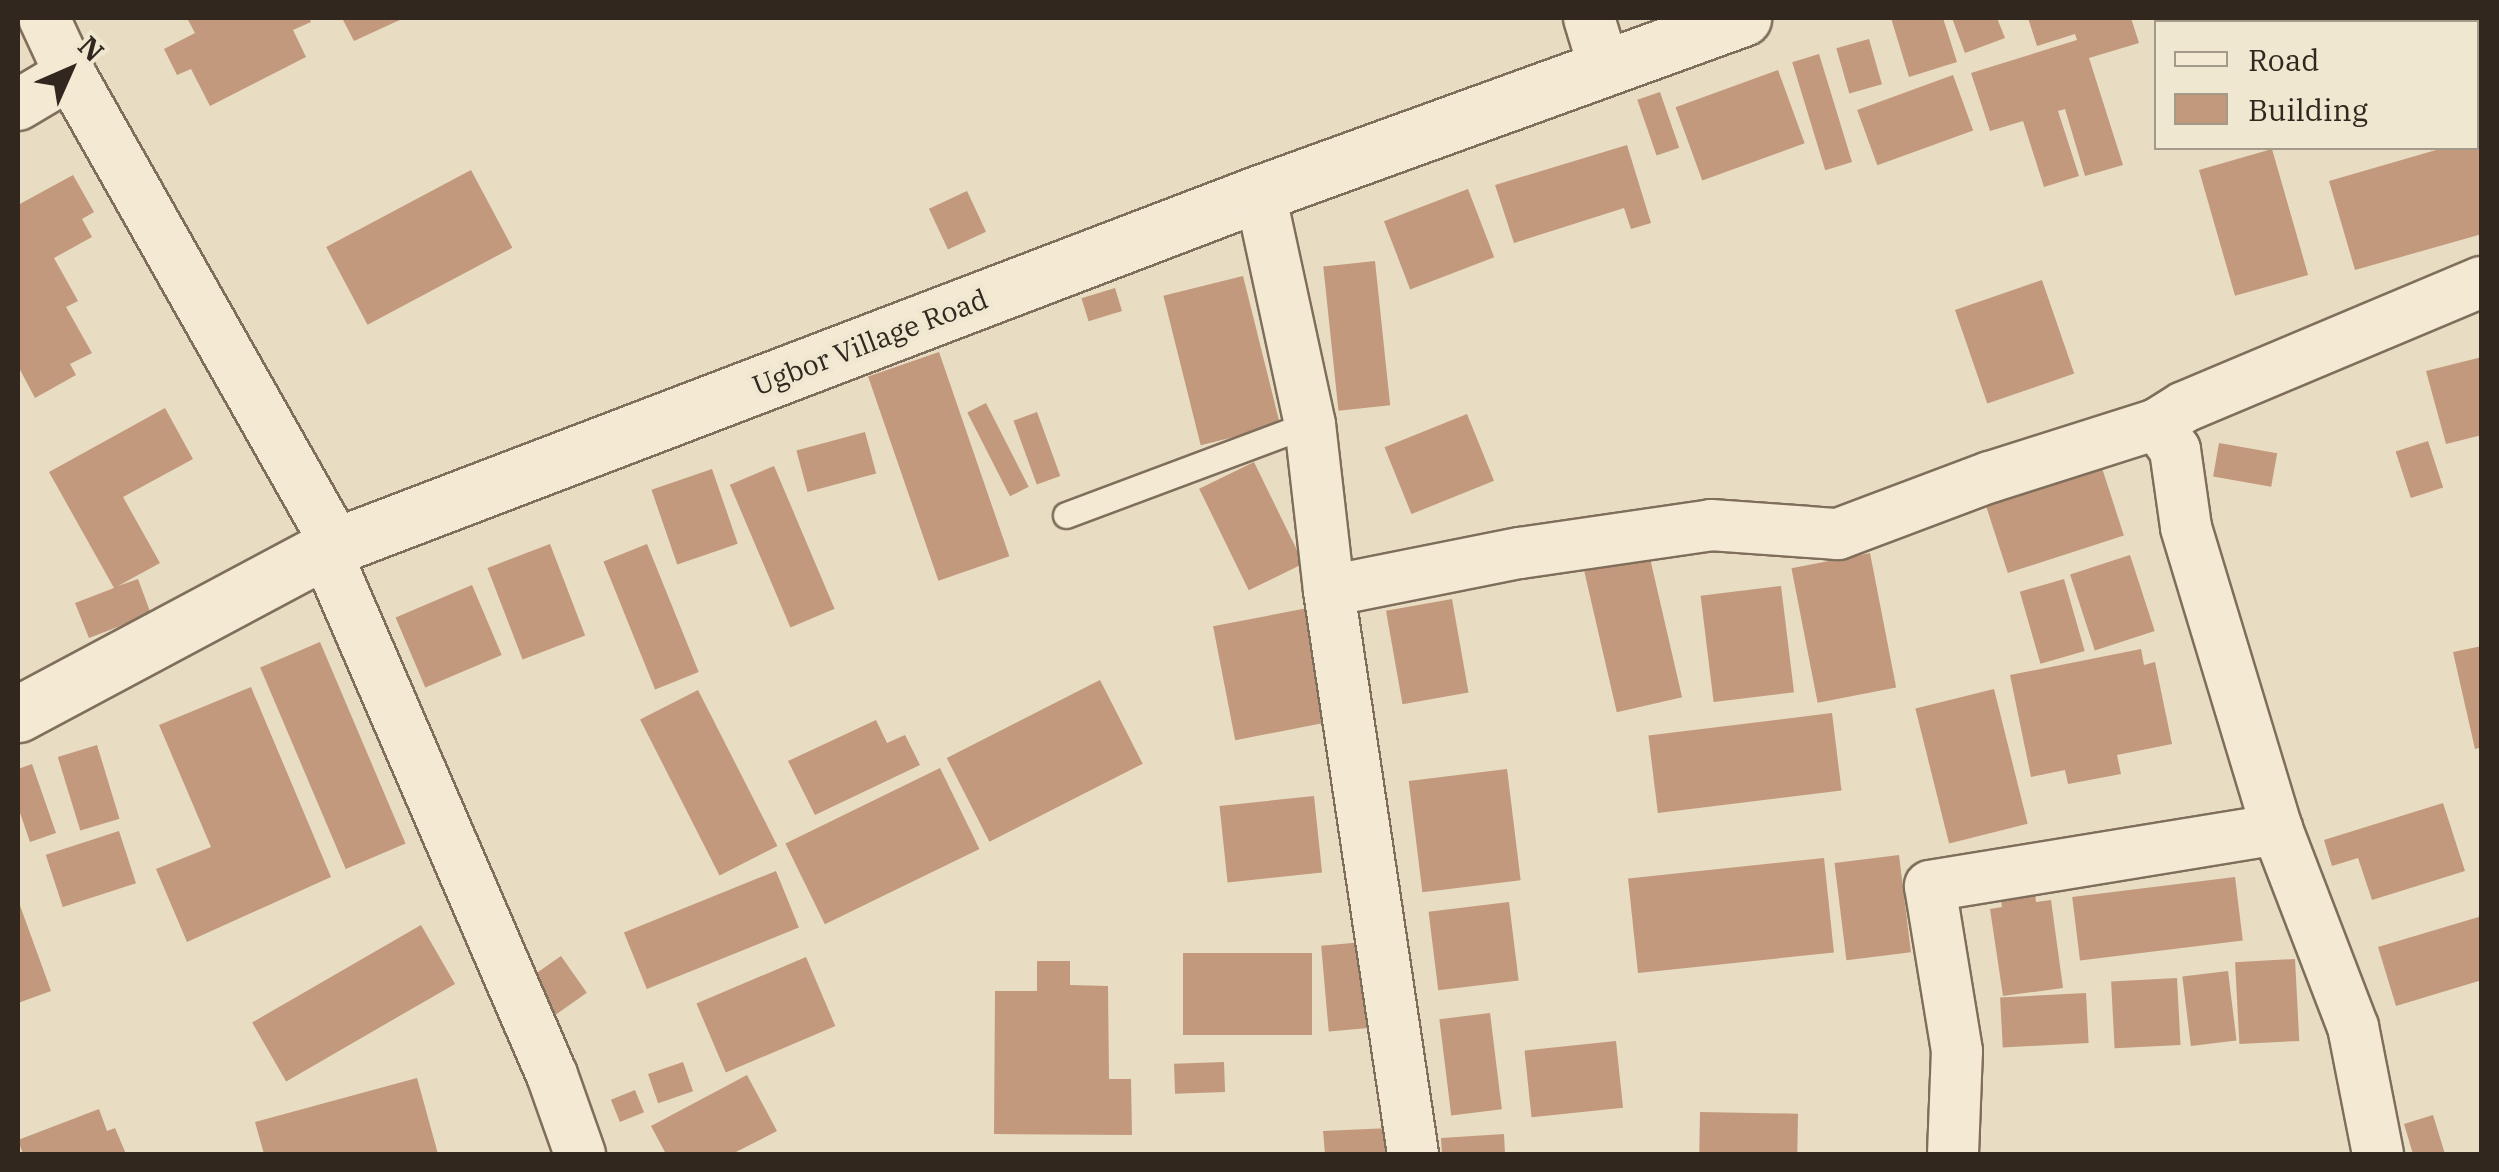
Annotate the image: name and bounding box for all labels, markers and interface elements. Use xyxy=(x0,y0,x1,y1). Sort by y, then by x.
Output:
north arrow xyxy=(20,20,120,120)
legend xyxy=(2154,20,2479,150)
text: N xyxy=(71,28,112,69)
text: Road xyxy=(2248,40,2320,79)
text: Building xyxy=(2248,90,2368,129)
street label: Ugbor Village Road xyxy=(748,282,992,402)

